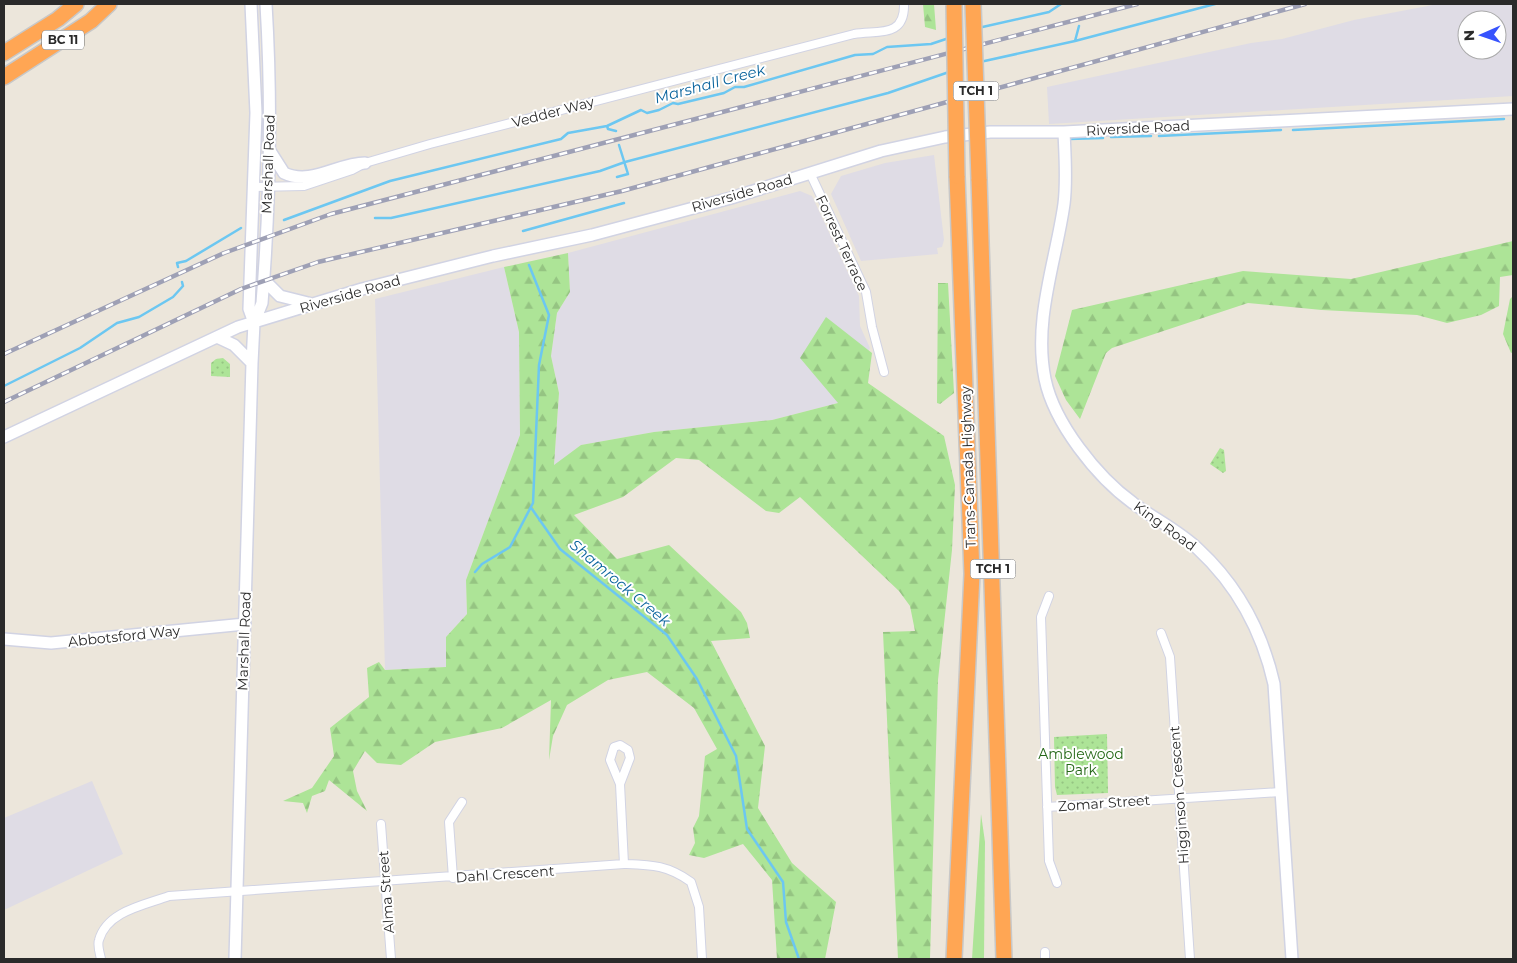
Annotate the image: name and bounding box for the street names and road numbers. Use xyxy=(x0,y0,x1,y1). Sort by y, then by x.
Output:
road number: BC 11 xyxy=(42,30,84,50)
road number: TCH 1 xyxy=(954,82,998,100)
street label: Vedder Way xyxy=(510,92,597,132)
street label: Marshall Road xyxy=(257,114,279,214)
street label: Riverside Road xyxy=(1086,116,1190,140)
street label: Riverside Road xyxy=(689,170,795,216)
street label: Forrest Terrace xyxy=(812,192,872,294)
street label: Riverside Road xyxy=(297,271,403,317)
street label: Trans-Canada Highway xyxy=(956,385,980,548)
street label: King Road xyxy=(1130,497,1200,555)
road number: TCH 1 xyxy=(970,560,1016,578)
street label: Marshall Road xyxy=(233,591,255,691)
street label: Abbotsford Way xyxy=(67,621,181,651)
street label: Higginson Crescent xyxy=(1165,725,1193,865)
street label: Zomar Street xyxy=(1057,791,1151,815)
street label: Alma Street xyxy=(374,850,398,934)
street label: Dahl Crescent xyxy=(455,862,555,886)

